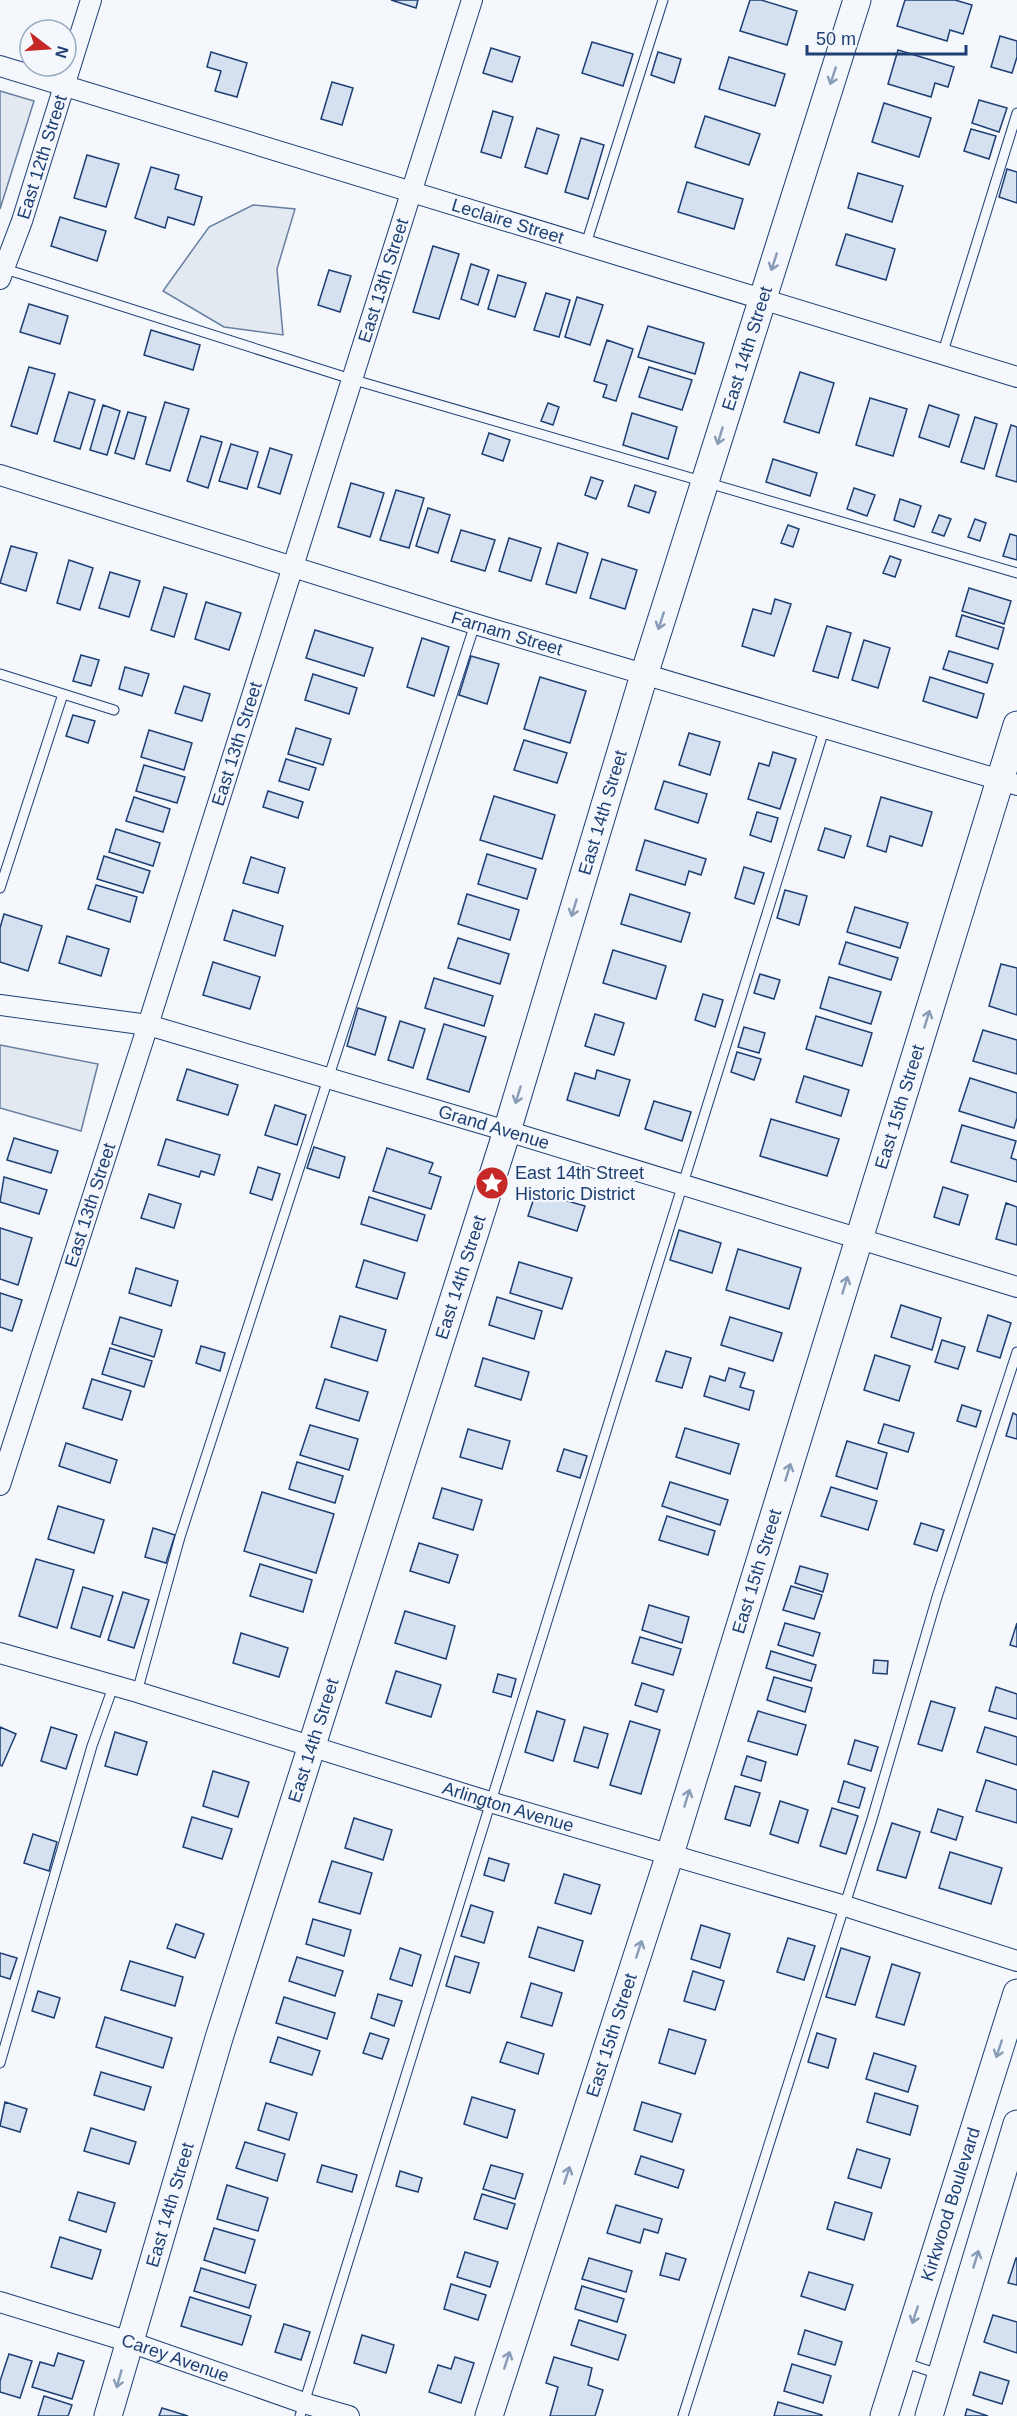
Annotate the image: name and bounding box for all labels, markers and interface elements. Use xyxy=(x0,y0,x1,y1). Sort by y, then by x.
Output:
north arrow xyxy=(18,18,78,78)
scale bar xyxy=(807,18,966,56)
text: 50 m xyxy=(816,29,856,49)
text: N xyxy=(52,44,72,60)
one-way arrow xyxy=(827,66,838,85)
street label: East 12th Street xyxy=(13,92,71,222)
street label: Leclaire Street xyxy=(449,195,566,248)
street label: East 13th Street xyxy=(354,216,412,345)
one-way arrow xyxy=(768,252,779,271)
street label: East 14th Street xyxy=(718,284,776,413)
one-way arrow xyxy=(714,426,725,445)
street label: Farnam Street xyxy=(449,607,565,659)
one-way arrow xyxy=(655,611,666,630)
street label: East 13th Street xyxy=(208,679,266,809)
street label: East 14th Street xyxy=(574,748,631,877)
one-way arrow xyxy=(568,899,579,918)
one-way arrow xyxy=(922,1010,933,1029)
street label: East 15th Street xyxy=(871,1042,928,1172)
one-way arrow xyxy=(512,1085,523,1104)
street label: Grand Avenue xyxy=(436,1101,552,1153)
street label: East 13th Street xyxy=(61,1141,119,1270)
place label: East 14th Street Historic District xyxy=(515,1163,644,1204)
place icon: East 14th Street Historic District xyxy=(474,1165,510,1201)
street label: East 14th Street xyxy=(431,1213,490,1342)
one-way arrow xyxy=(840,1276,851,1295)
one-way arrow xyxy=(783,1463,794,1482)
street label: East 15th Street xyxy=(728,1507,785,1636)
street label: East 14th Street xyxy=(284,1676,343,1805)
street label: Arlington Avenue xyxy=(440,1778,576,1836)
one-way arrow xyxy=(682,1789,693,1808)
one-way arrow xyxy=(634,1940,645,1959)
street label: East 15th Street xyxy=(582,1971,641,2100)
one-way arrow xyxy=(993,2039,1004,2058)
street label: Kirkwood Boulevard xyxy=(917,2125,984,2284)
street label: East 14th Street xyxy=(142,2140,198,2270)
one-way arrow xyxy=(562,2166,573,2185)
one-way arrow xyxy=(971,2250,982,2269)
one-way arrow xyxy=(909,2305,920,2324)
street label: Carey Avenue xyxy=(119,2330,232,2386)
one-way arrow xyxy=(502,2351,513,2370)
one-way arrow xyxy=(113,2369,124,2388)

